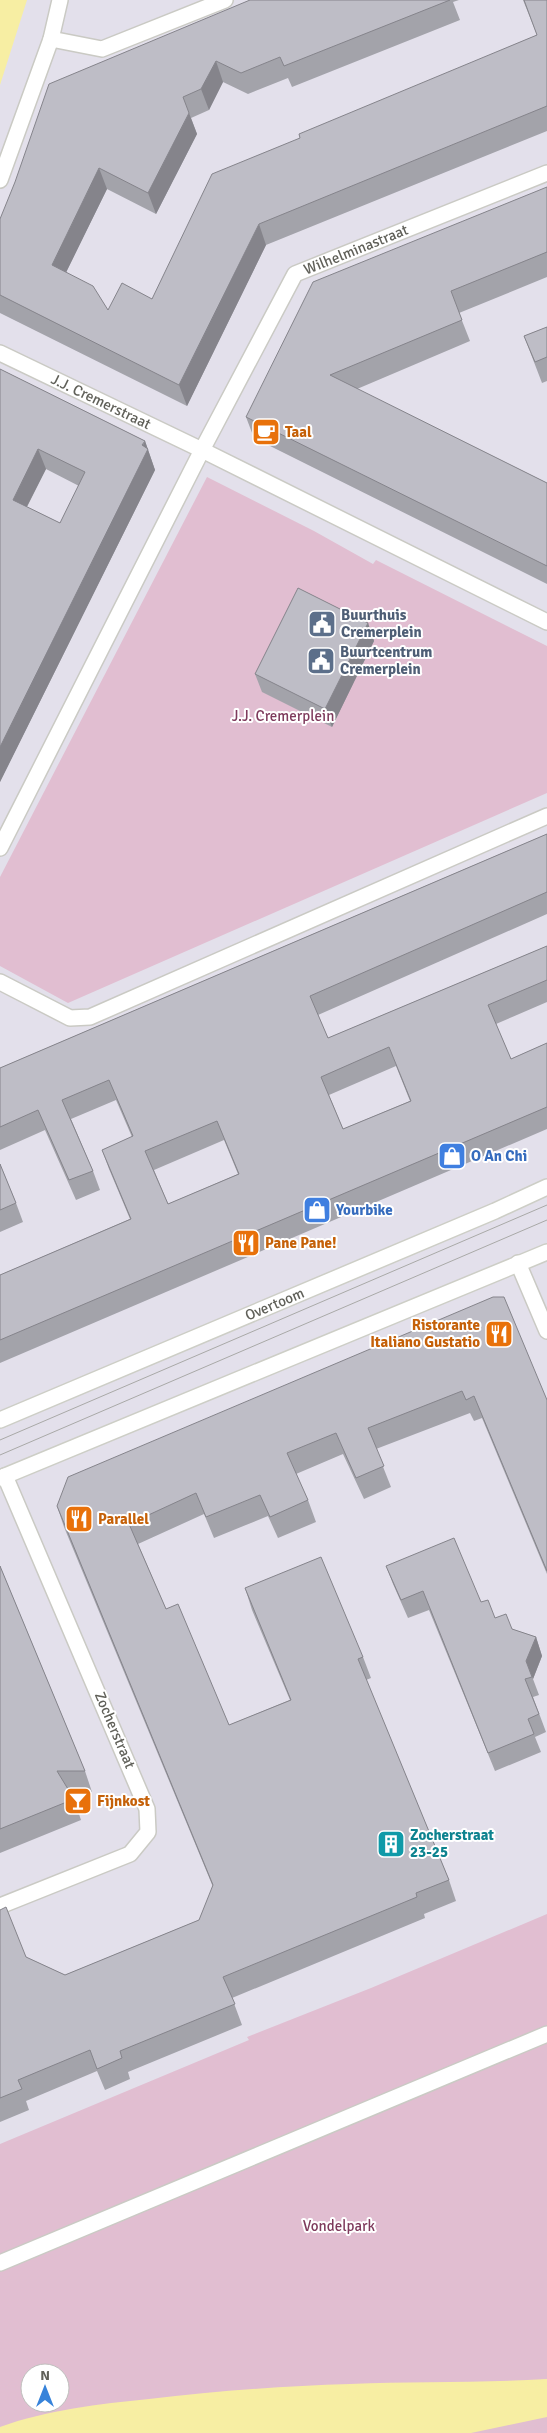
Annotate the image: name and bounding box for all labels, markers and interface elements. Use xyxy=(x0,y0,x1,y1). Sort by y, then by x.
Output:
street label: Wilhelminastraat xyxy=(301,221,411,279)
street label: J.J. Cremerstraat xyxy=(48,370,154,433)
cafe icon: Taal xyxy=(251,417,281,447)
place label: Taal xyxy=(285,423,312,441)
place label: Buurthuis Cremerplein xyxy=(341,606,422,641)
public building icon: Buurthuis Cremerplein xyxy=(307,609,337,639)
place label: Buurtcentrum Cremerplein xyxy=(340,643,432,678)
public building icon: Buurtcentrum Cremerplein xyxy=(306,646,336,676)
park label: J.J. Cremerplein xyxy=(232,707,334,725)
shop icon: O An Chi xyxy=(437,1141,467,1171)
place label: O An Chi xyxy=(471,1147,527,1165)
shop icon: Yourbike xyxy=(302,1195,332,1225)
place label: Yourbike xyxy=(335,1201,393,1219)
restaurant icon: Pane Pane! xyxy=(231,1228,261,1258)
place label: Pane Pane! xyxy=(265,1234,337,1252)
street label: Overtoom xyxy=(242,1284,307,1325)
place label: Ristorante Italiano Gustatio xyxy=(370,1316,480,1351)
restaurant icon: Ristorante Italiano Gustatio xyxy=(484,1319,514,1349)
restaurant icon: Parallel xyxy=(64,1504,94,1534)
place label: Parallel xyxy=(98,1510,149,1528)
street label: Zocherstraat xyxy=(91,1689,139,1771)
bar icon: Fijnkost xyxy=(63,1786,93,1816)
place label: Fijnkost xyxy=(97,1792,150,1810)
place label: Zocherstraat 23-25 xyxy=(410,1826,494,1861)
building icon: Zocherstraat 23-25 xyxy=(376,1829,406,1859)
park label: Vondelpark xyxy=(303,2217,376,2235)
north arrow xyxy=(20,2363,70,2413)
text: N xyxy=(40,2367,50,2384)

